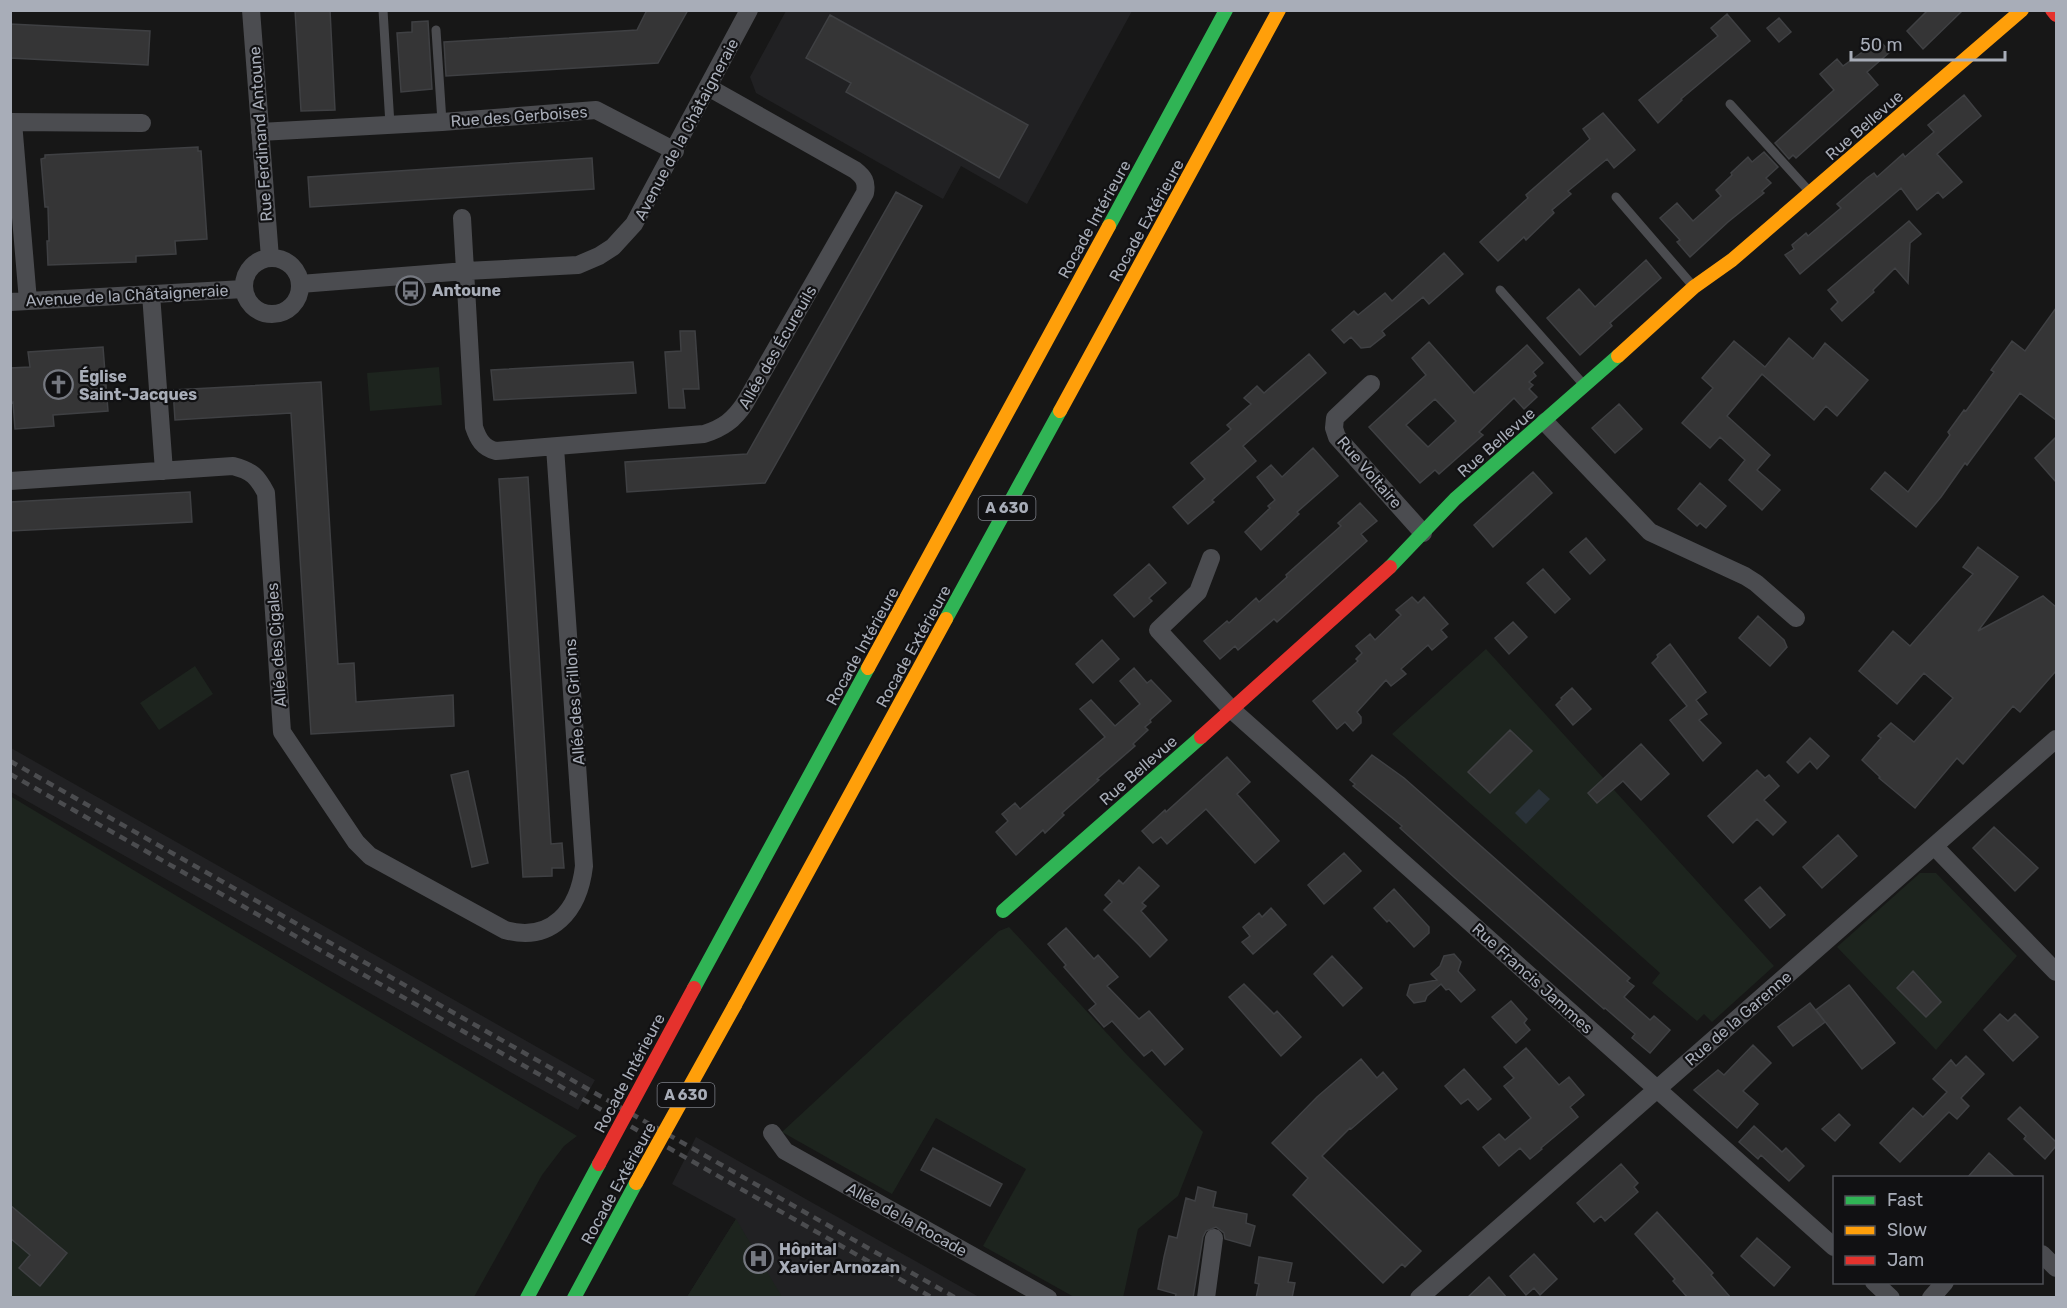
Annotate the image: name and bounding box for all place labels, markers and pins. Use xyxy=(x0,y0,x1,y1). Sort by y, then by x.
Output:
bus stop icon: Antoune xyxy=(395,274,427,306)
place label: Antoune xyxy=(432,281,501,300)
place label: Église Saint-Jacques xyxy=(79,366,197,404)
church icon: Église Saint-Jacques xyxy=(42,369,74,401)
place label: Hôpital Xavier Arnozan xyxy=(779,1240,900,1277)
hospital icon: Hôpital Xavier Arnozan xyxy=(742,1242,774,1274)

